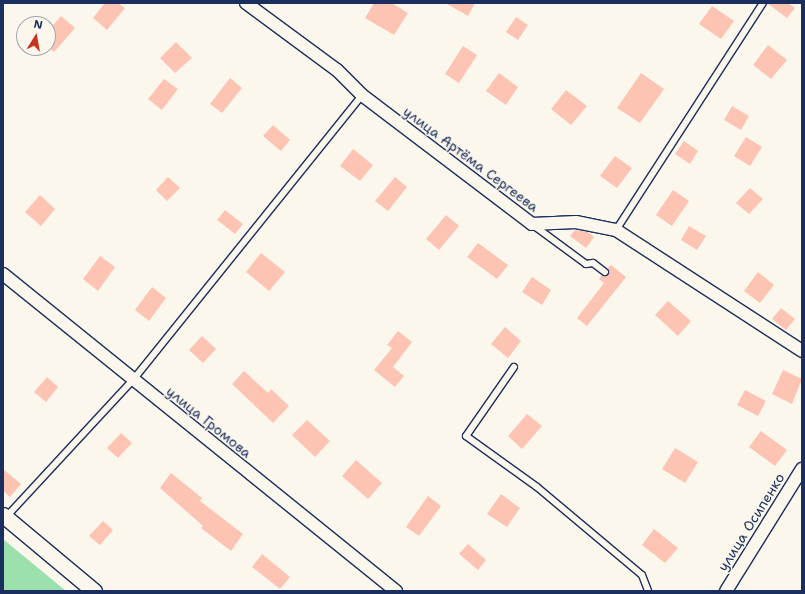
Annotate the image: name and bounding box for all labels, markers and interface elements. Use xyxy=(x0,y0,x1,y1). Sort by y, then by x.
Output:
north arrow xyxy=(16,16,56,56)
text: N xyxy=(32,17,44,33)
street label: улица Артёма Сергеева xyxy=(400,103,542,215)
street label: улица Громова xyxy=(163,383,255,461)
street label: улица Осипенко xyxy=(714,470,788,574)

